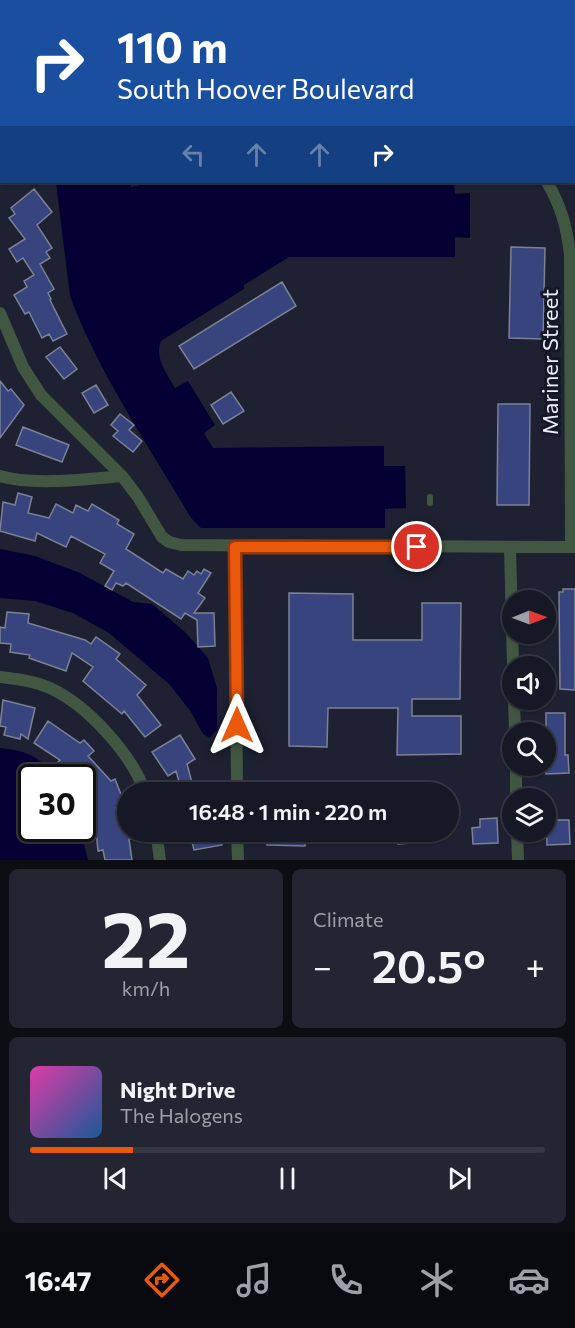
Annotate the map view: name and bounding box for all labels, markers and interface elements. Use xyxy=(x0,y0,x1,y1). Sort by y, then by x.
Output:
text: 110 m xyxy=(117,20,228,72)
icon: right xyxy=(18,24,96,102)
text: South Hoover Boulevard xyxy=(117,72,414,105)
icon: left xyxy=(177,138,210,171)
icon: ahead xyxy=(240,138,273,171)
icon: ahead xyxy=(303,138,336,171)
icon: right xyxy=(366,138,399,171)
street label: Mariner Street xyxy=(536,289,563,435)
pin xyxy=(391,521,442,572)
icon: arrive xyxy=(400,530,433,563)
north arrow xyxy=(502,590,556,644)
map controls xyxy=(502,590,556,842)
button: sound xyxy=(502,656,556,710)
position arrow xyxy=(205,693,269,757)
button: search xyxy=(502,722,556,776)
speed limit sign: 30 xyxy=(18,764,96,842)
button: layers xyxy=(502,788,556,842)
text: 16:48 · 1 min · 220 m xyxy=(189,798,387,825)
text: 22 xyxy=(102,889,190,984)
text: Climate xyxy=(313,907,383,931)
text: 20.5° xyxy=(372,937,486,992)
text: − xyxy=(313,945,332,986)
text: + xyxy=(526,945,545,986)
text: km/h xyxy=(122,976,170,1000)
text: Night Drive xyxy=(120,1076,235,1103)
text: The Halogens xyxy=(120,1103,243,1127)
icon: previous xyxy=(99,1162,132,1195)
icon: pause xyxy=(271,1162,304,1195)
icon: next xyxy=(443,1162,476,1195)
icon: directions xyxy=(141,1259,183,1301)
icon: music xyxy=(233,1259,275,1301)
icon: phone xyxy=(325,1259,367,1301)
icon: climate xyxy=(416,1259,458,1301)
icon: car xyxy=(508,1259,550,1301)
text: 16:47 xyxy=(25,1264,92,1297)

